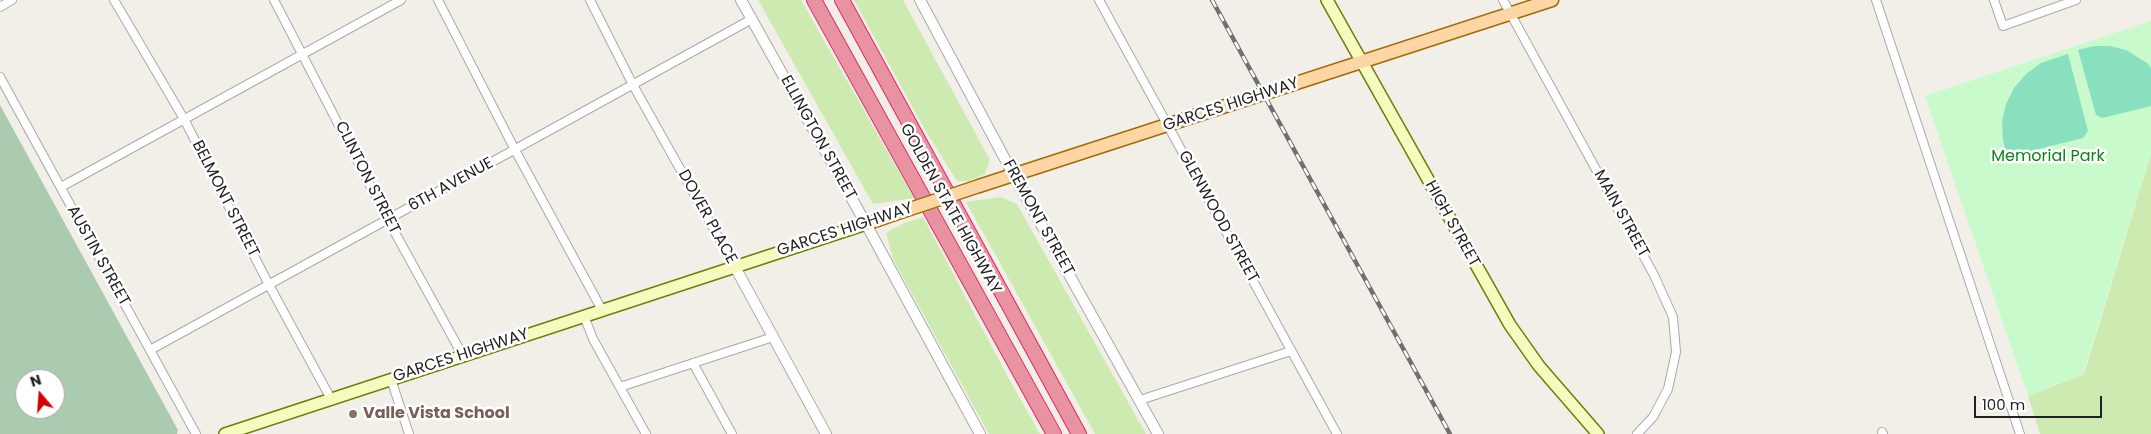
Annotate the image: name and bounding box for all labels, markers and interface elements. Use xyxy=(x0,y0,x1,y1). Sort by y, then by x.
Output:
street label: ELLINGTON STREET xyxy=(776,72,860,204)
street label: GARCES HIGHWAY xyxy=(1161,74,1301,136)
street label: CLINTON STREET xyxy=(330,118,404,238)
street label: GOLDEN STATE HIGHWAY xyxy=(895,121,1005,297)
street label: BELMONT STREET xyxy=(187,137,263,261)
park label: Memorial Park xyxy=(1991,147,2105,167)
street label: GLENWOOD STREET xyxy=(1174,148,1262,286)
street label: 6TH AVENUE xyxy=(405,154,497,216)
street label: FREMONT STREET xyxy=(998,157,1078,279)
street label: DOVER PLACE xyxy=(673,167,741,267)
street label: MAIN STREET xyxy=(1589,167,1653,261)
street label: HIGH STREET xyxy=(1420,178,1484,270)
street label: GARCES HIGHWAY xyxy=(775,199,915,261)
street label: AUSTIN STREET xyxy=(62,202,134,310)
street label: GARCES HIGHWAY xyxy=(391,325,531,387)
north arrow xyxy=(15,369,65,419)
text: N xyxy=(28,370,44,392)
scale bar xyxy=(1976,386,2104,418)
text: 100 m xyxy=(1982,394,2025,415)
place label: Valle Vista School xyxy=(363,404,510,424)
marker: Valle Vista School xyxy=(347,408,359,420)

